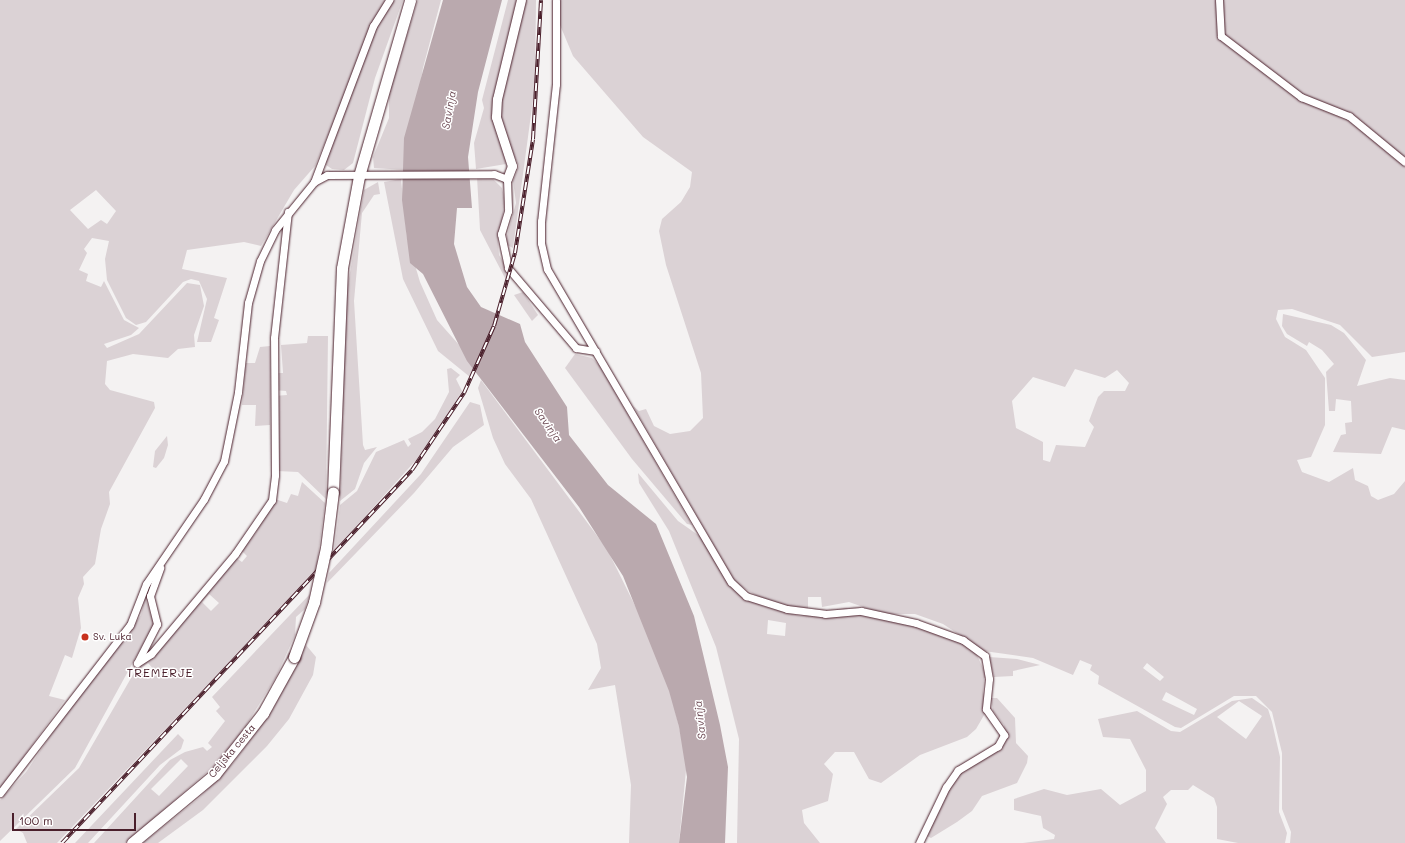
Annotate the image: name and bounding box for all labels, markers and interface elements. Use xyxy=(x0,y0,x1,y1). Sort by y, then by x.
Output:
water label: Savinja xyxy=(439,90,459,130)
water label: Savinja xyxy=(531,405,565,445)
place label: Sv. Luka xyxy=(93,631,132,643)
marker: Sv. Luka xyxy=(80,632,90,642)
district label: TREMERJE xyxy=(127,666,193,680)
water label: Savinja xyxy=(691,700,709,740)
street label: Celjska cesta xyxy=(206,722,258,780)
scale bar xyxy=(14,805,138,831)
text: 100 m xyxy=(19,812,53,828)

